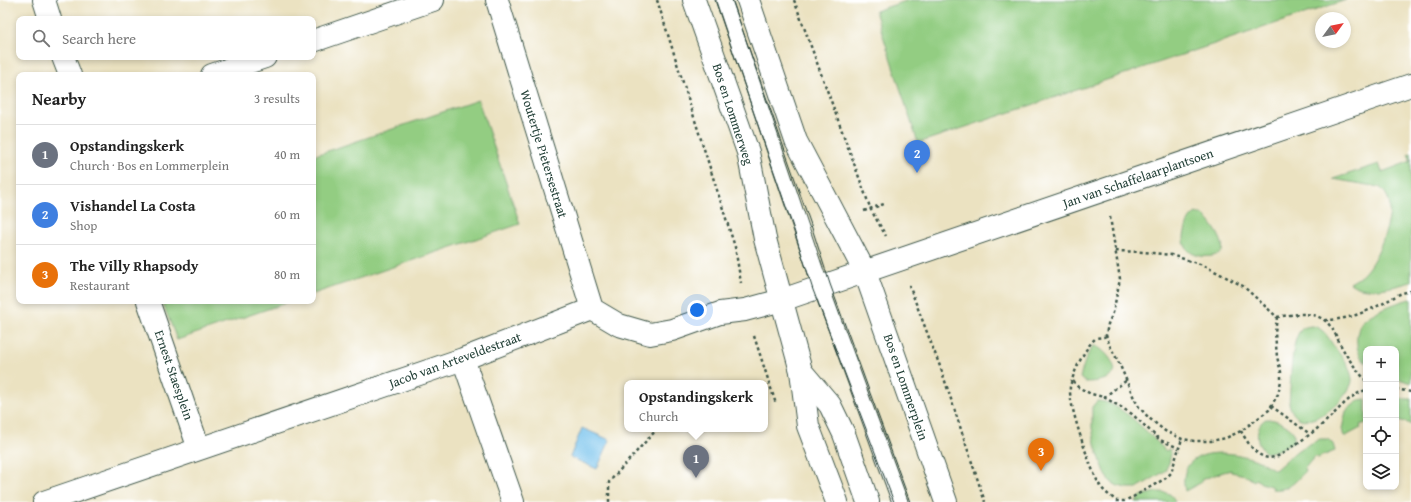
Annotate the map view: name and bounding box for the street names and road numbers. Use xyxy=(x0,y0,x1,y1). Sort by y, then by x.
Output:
street label: Bos en Lommerweg xyxy=(708,61,758,168)
street label: Woutertje Pietersestraat xyxy=(515,88,573,221)
street label: Jan van Schaffelaarplantsoen xyxy=(1058,143,1216,213)
street label: Ernest Staesplein xyxy=(150,327,199,423)
street label: Jacob van Arteveldestraat xyxy=(384,327,524,393)
street label: Bos en Lommerplein xyxy=(879,331,933,444)

